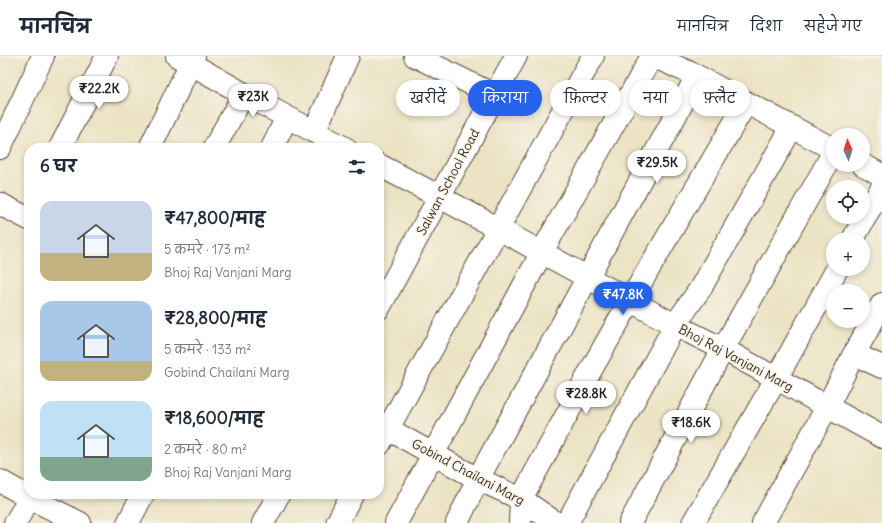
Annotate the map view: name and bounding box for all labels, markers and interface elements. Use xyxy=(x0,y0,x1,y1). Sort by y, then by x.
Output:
text: मानचित्र xyxy=(20,14,91,38)
text: मानचित्र xyxy=(677,17,728,35)
text: दिशा xyxy=(750,17,782,35)
text: सहेजे गए xyxy=(804,17,862,35)
pin: ₹22.2K xyxy=(66,76,132,110)
text: ₹22.2K xyxy=(78,80,120,97)
chip: खरीदें xyxy=(396,80,460,116)
chip: किराया xyxy=(468,80,542,116)
chip: फ़िल्टर xyxy=(550,80,621,116)
chip: नया xyxy=(629,80,682,116)
chip: फ़्लैट xyxy=(690,80,750,116)
pin: ₹23K xyxy=(229,84,277,118)
text: ₹23K xyxy=(237,88,269,105)
street label: Salwan School Road xyxy=(413,125,483,238)
north arrow xyxy=(826,128,870,172)
map controls xyxy=(826,128,870,328)
pin: ₹29.5K xyxy=(624,150,690,184)
text: ₹29.5K xyxy=(636,154,678,171)
text: 6 घर xyxy=(40,155,76,177)
icon: filters xyxy=(346,156,368,178)
button: locate xyxy=(826,180,870,224)
text: ₹47,800/माह xyxy=(164,207,265,229)
icon: home xyxy=(72,217,120,265)
button: + xyxy=(826,232,870,276)
text: 5 कमरे · 173 m² xyxy=(164,241,250,258)
text: Bhoj Raj Vanjani Marg xyxy=(164,264,292,281)
pin: ₹47.8K xyxy=(590,282,656,316)
button: − xyxy=(826,284,870,328)
text: ₹47.8K xyxy=(603,286,643,303)
text: ₹28,800/माह xyxy=(164,307,266,329)
icon: home xyxy=(72,317,120,365)
street label: Bhoj Raj Vanjani Marg xyxy=(676,321,796,395)
text: 5 कमरे · 133 m² xyxy=(164,341,251,358)
text: Gobind Chailani Marg xyxy=(164,364,290,381)
pin: ₹28.8K xyxy=(553,381,619,415)
text: ₹28.8K xyxy=(565,385,607,402)
text: ₹18,600/माह xyxy=(164,407,264,429)
pin: ₹18.6K xyxy=(658,410,724,444)
text: ₹18.6K xyxy=(671,414,711,431)
icon: home xyxy=(72,417,120,465)
street label: Gobind Chailani Marg xyxy=(409,435,527,509)
text: 2 कमरे · 80 m² xyxy=(164,441,247,458)
text: Bhoj Raj Vanjani Marg xyxy=(164,464,292,481)

